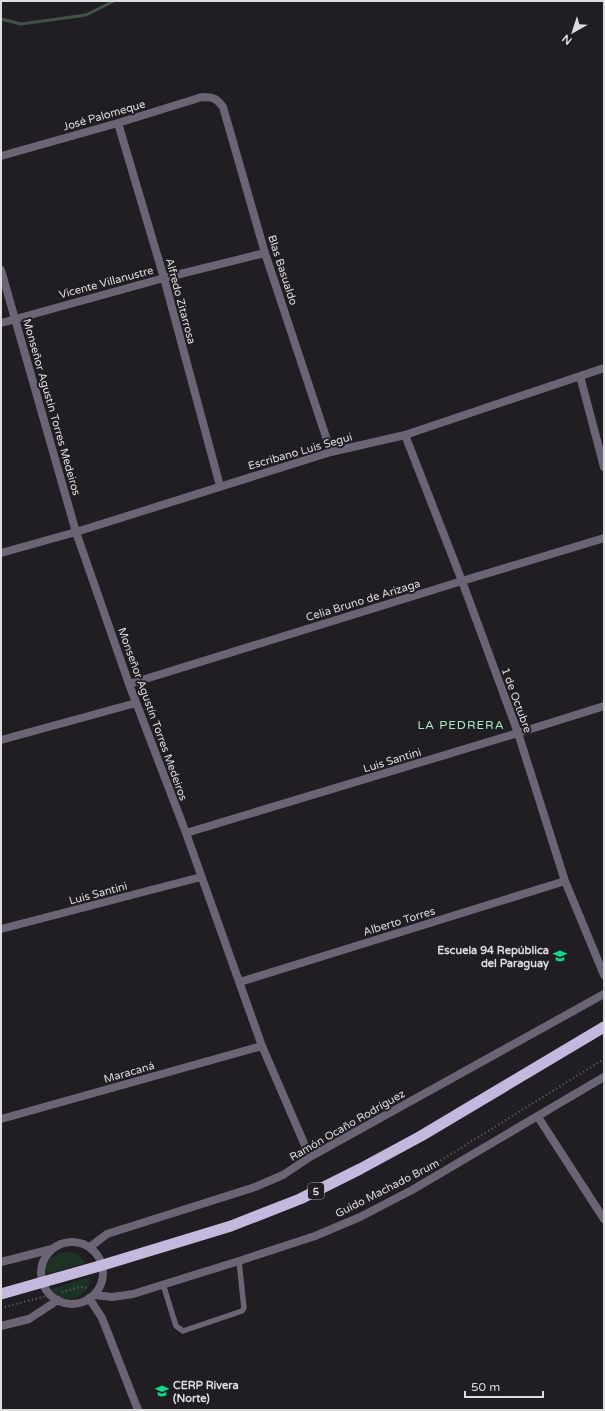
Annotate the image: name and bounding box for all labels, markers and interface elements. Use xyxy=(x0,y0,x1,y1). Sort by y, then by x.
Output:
north arrow xyxy=(553,12,593,52)
text: N xyxy=(559,32,575,47)
street label: José Palomeque xyxy=(61,98,147,133)
street label: Blas Basualdo xyxy=(265,233,300,307)
street label: Alfredo Zitarrosa xyxy=(163,257,198,346)
street label: Vicente Villanustre xyxy=(58,264,155,301)
street label: Monseñor Agustín Torres Medeiros xyxy=(20,317,83,497)
street label: Escribano Luis Segui xyxy=(247,430,354,473)
street label: Celia Bruno de Arizaga xyxy=(304,577,422,624)
street label: Monseñor Agustín Torres Medeiros xyxy=(115,626,190,802)
street label: 1 de Octubre xyxy=(499,666,534,735)
district label: LA PEDRERA xyxy=(417,718,505,732)
street label: Luis Santini xyxy=(362,746,423,775)
street label: Luis Santini xyxy=(68,879,129,908)
street label: Alberto Torres xyxy=(362,904,437,939)
place label: Escuela 94 República del Paraguay xyxy=(437,944,549,971)
school or university icon: Escuela 94 República del Paraguay xyxy=(552,948,568,964)
street label: Maracaná xyxy=(102,1059,156,1086)
street label: Ramón Ocaño Rodríguez xyxy=(287,1087,408,1164)
street label: Guido Machado Brum xyxy=(333,1157,441,1220)
road number: 5 xyxy=(308,1183,324,1199)
scale bar xyxy=(465,1373,543,1399)
place label: CERP Rivera (Norte) xyxy=(173,1379,239,1405)
text: 50 m xyxy=(471,1380,500,1394)
school or university icon: CERP Rivera (Norte) xyxy=(154,1383,170,1399)

